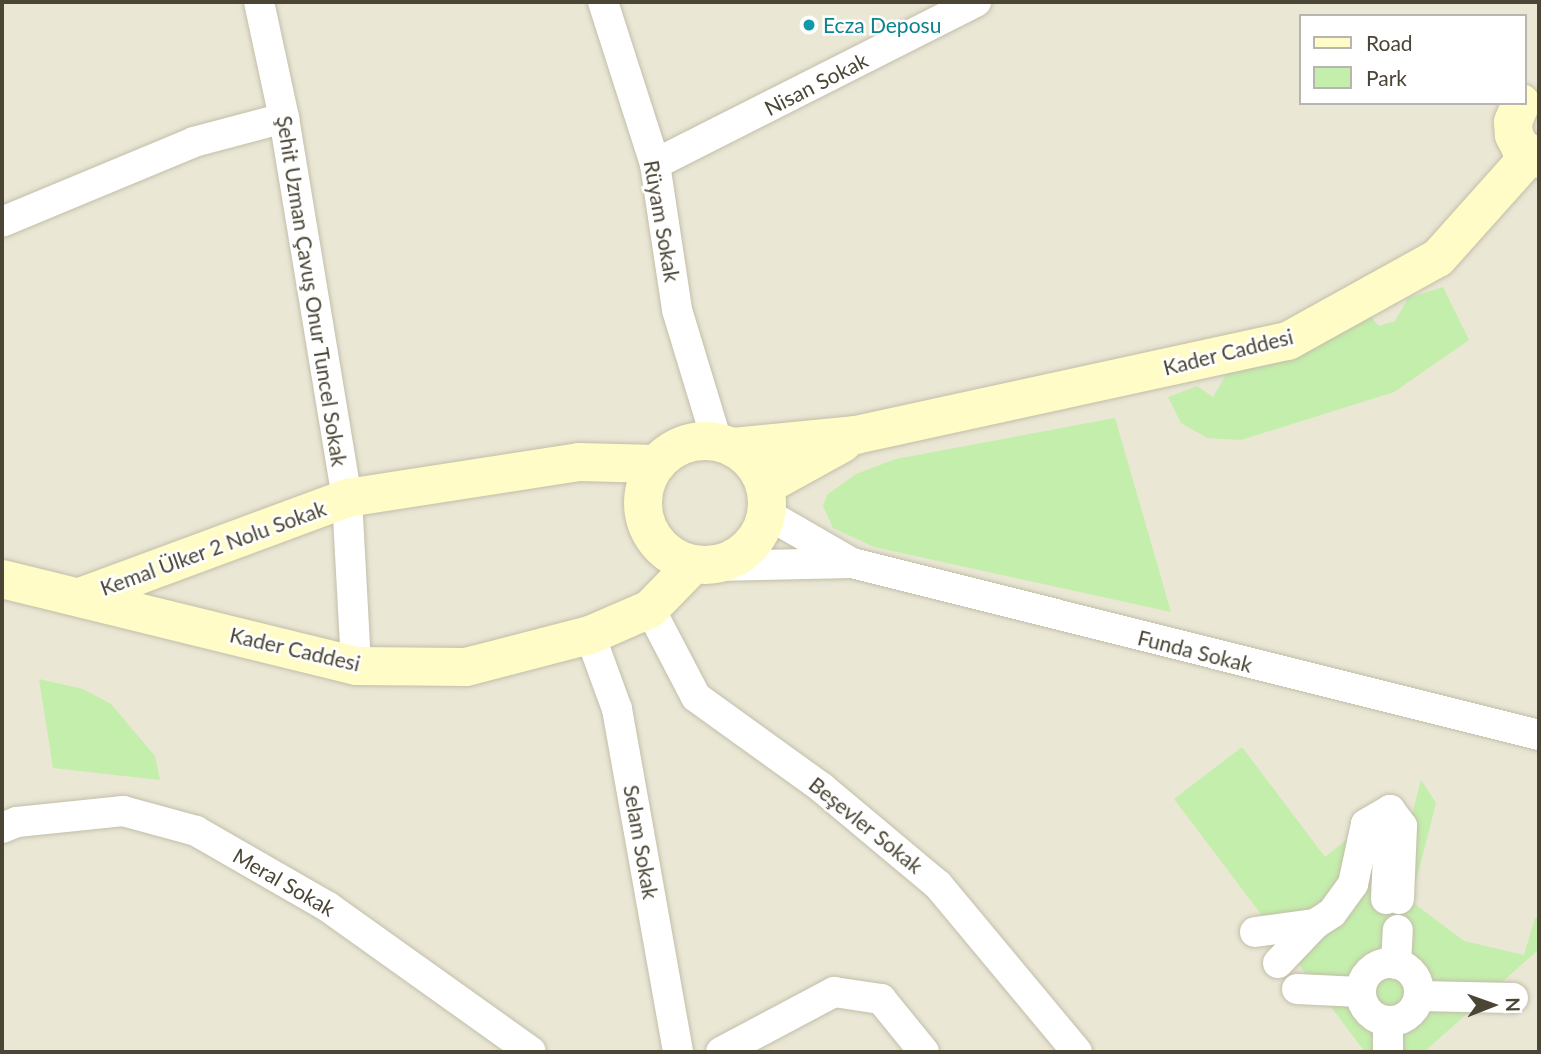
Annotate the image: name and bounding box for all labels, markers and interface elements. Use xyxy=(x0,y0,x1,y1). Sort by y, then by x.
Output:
place label: Ecza Deposu xyxy=(823,12,941,38)
legend xyxy=(1300,14,1527,105)
marker: Ecza Deposu xyxy=(801,17,817,33)
text: Road xyxy=(1366,30,1413,55)
street label: Nisan Sokak xyxy=(760,47,872,121)
text: Park xyxy=(1366,65,1407,90)
street label: Şehit Uzman Çavuş Onur Tuncel Sokak xyxy=(272,113,352,469)
street label: Rüyam Sokak xyxy=(639,158,685,284)
street label: Kader Caddesi xyxy=(1160,324,1296,380)
street label: Kemal Ülker 2 Nolu Sokak xyxy=(96,495,330,601)
street label: Kader Caddesi xyxy=(227,622,363,676)
street label: Funda Sokak xyxy=(1135,625,1255,677)
street label: Beşevler Sokak xyxy=(804,771,928,879)
street label: Selam Sokak xyxy=(619,783,663,901)
street label: Meral Sokak xyxy=(229,843,339,921)
north arrow xyxy=(1457,970,1527,1040)
text: N xyxy=(1502,997,1525,1012)

